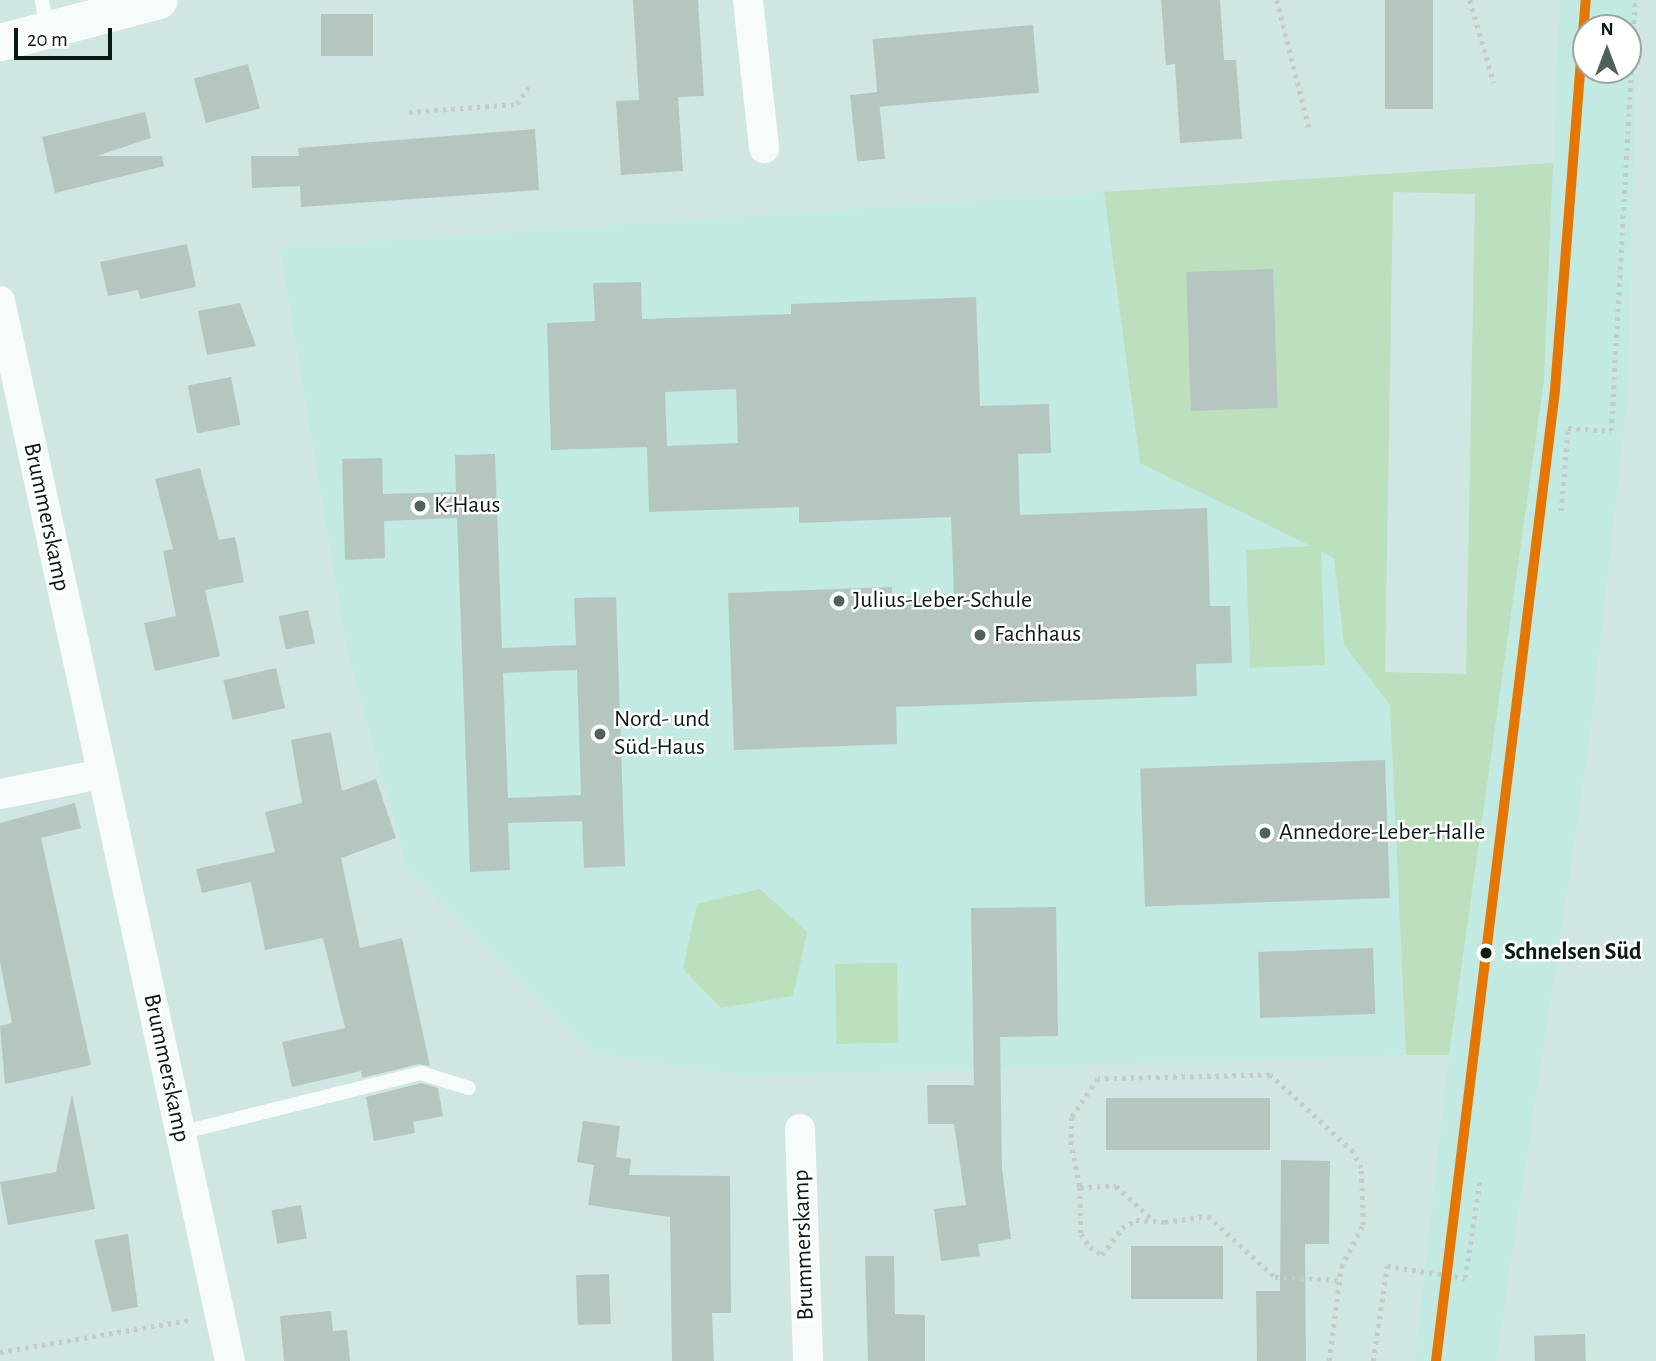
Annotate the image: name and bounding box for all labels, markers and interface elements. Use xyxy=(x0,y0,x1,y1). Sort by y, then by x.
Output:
scale bar xyxy=(18,14,116,58)
north arrow xyxy=(1572,14,1642,84)
text: N xyxy=(1600,20,1614,39)
text: 20 m xyxy=(27,29,68,50)
street label: Brummerskamp xyxy=(16,440,76,594)
place label: K-Haus xyxy=(434,492,500,520)
marker: K-Haus xyxy=(412,498,428,514)
place label: Julius-Leber-Schule xyxy=(853,587,1032,615)
marker: Julius-Leber-Schule xyxy=(831,593,847,609)
place label: Fachhaus xyxy=(994,621,1081,649)
marker: Fachhaus xyxy=(972,627,988,643)
place label: Nord- und Süd-Haus xyxy=(614,706,710,762)
marker: Nord- und Süd-Haus xyxy=(592,726,608,742)
place label: Annedore-Leber-Halle xyxy=(1279,819,1485,847)
marker: Annedore-Leber-Halle xyxy=(1257,825,1273,841)
place label: Schnelsen Süd xyxy=(1504,939,1642,967)
marker: Schnelsen Süd xyxy=(1475,942,1497,964)
street label: Brummerskamp xyxy=(136,991,196,1145)
street label: Brummerskamp xyxy=(787,1169,821,1321)

